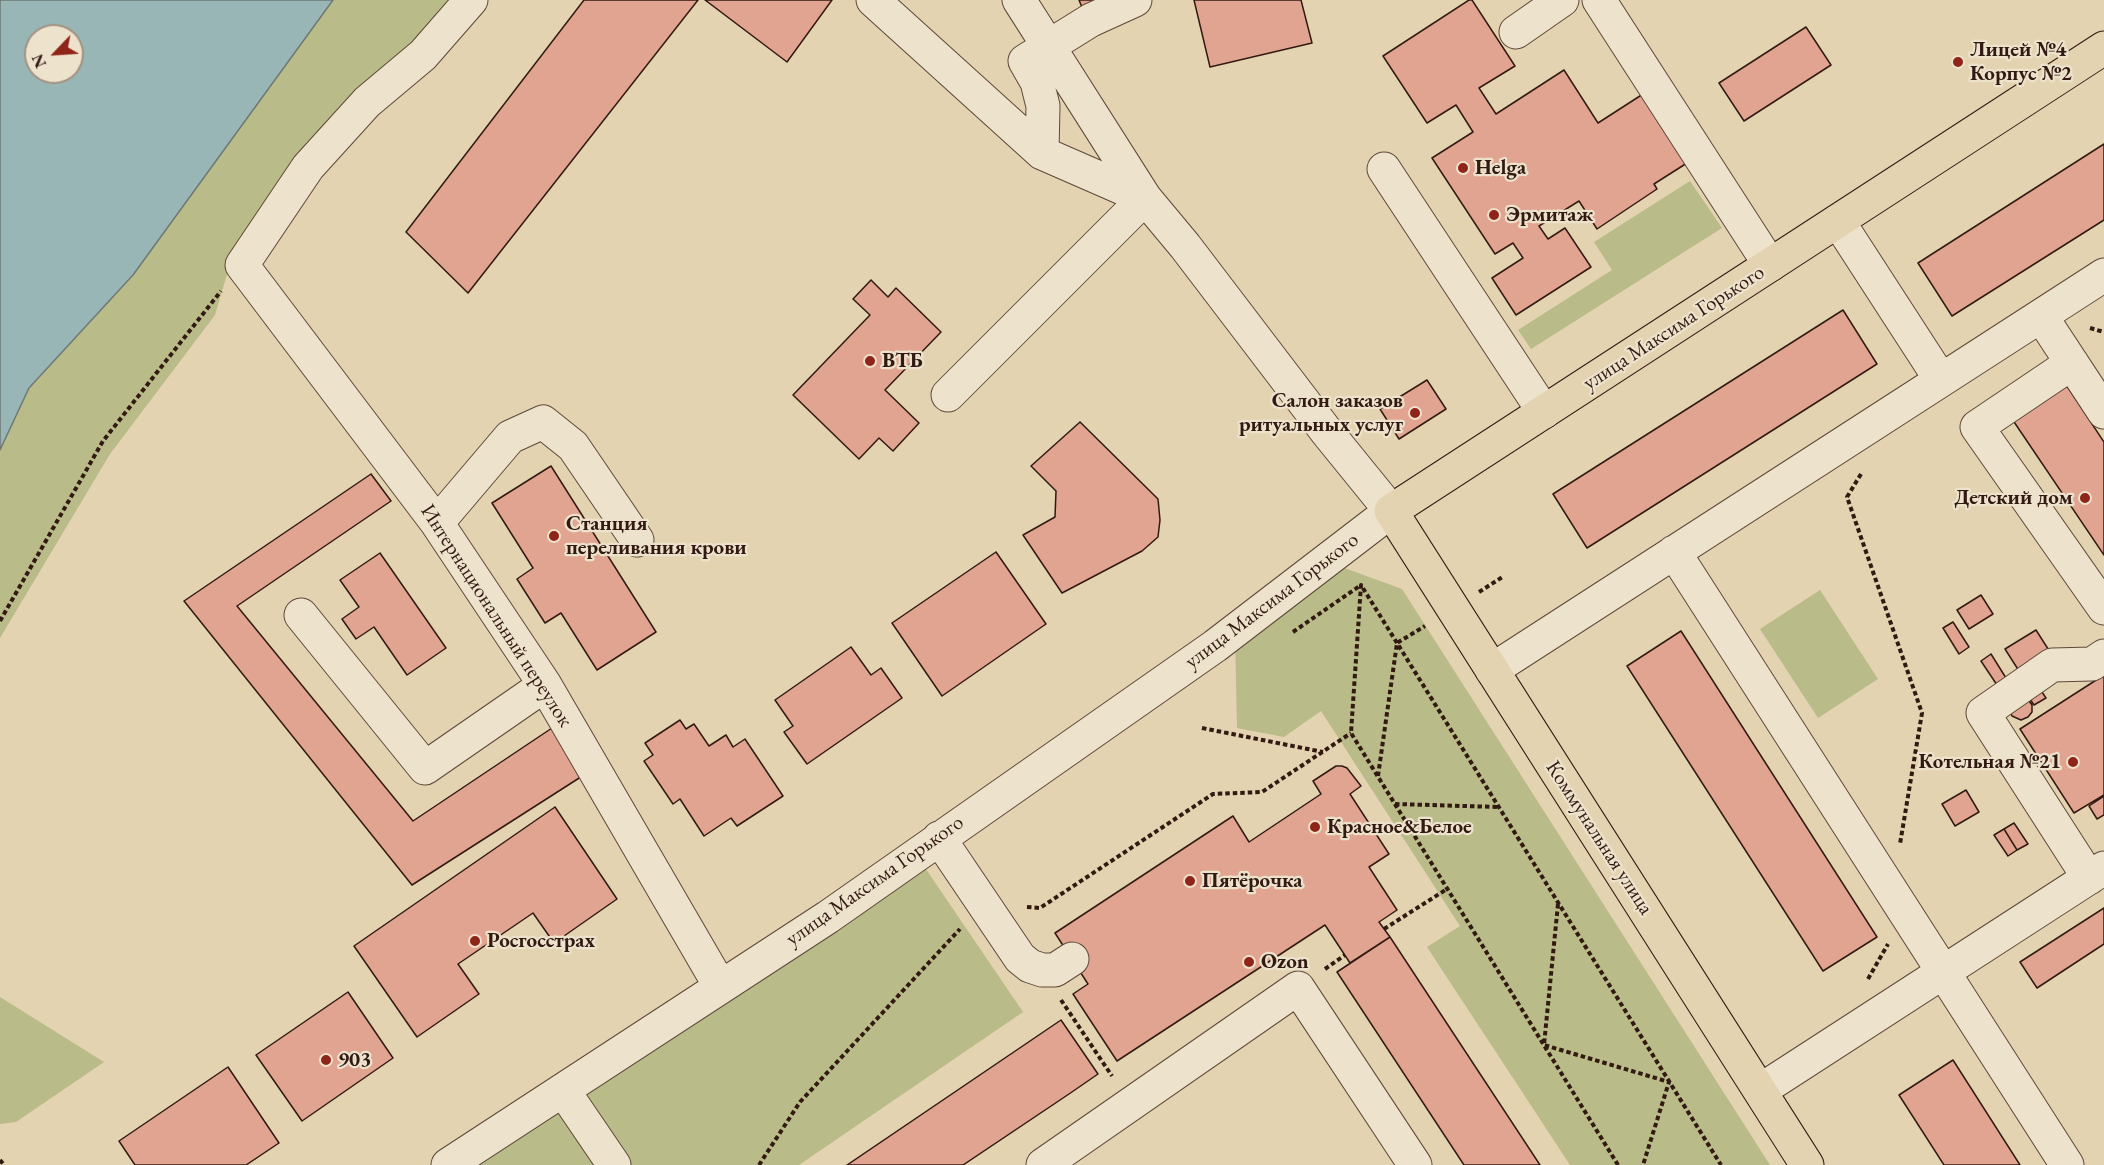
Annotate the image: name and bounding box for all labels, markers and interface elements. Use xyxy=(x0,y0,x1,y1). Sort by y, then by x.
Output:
north arrow xyxy=(24,24,84,84)
place label: Лицей №4 Корпус №2 xyxy=(1970,37,2072,87)
text: N xyxy=(27,51,51,71)
marker: Лицей №4 Корпус №2 xyxy=(1951,55,1965,69)
place label: Helga xyxy=(1475,155,1526,181)
marker: Helga xyxy=(1456,161,1470,175)
place label: Эрмитаж xyxy=(1506,202,1593,228)
marker: Эрмитаж xyxy=(1487,208,1501,222)
street label: улица Максима Горького xyxy=(1579,260,1769,396)
place label: ВТБ xyxy=(882,348,923,374)
marker: ВТБ xyxy=(863,354,877,368)
place label: Салон заказов ритуальных услуг xyxy=(1239,388,1403,438)
marker: Салон заказов ритуальных услуг xyxy=(1408,406,1422,420)
place label: Детский дом xyxy=(1954,485,2073,511)
marker: Детский дом xyxy=(2078,491,2092,505)
street label: Интернациональный переулок xyxy=(414,500,578,732)
place label: Станция переливания крови xyxy=(566,511,747,561)
street label: улица Максима Горького xyxy=(1180,527,1364,675)
marker: Станция переливания крови xyxy=(547,529,561,543)
place label: Котельная №21 xyxy=(1919,749,2061,775)
marker: Котельная №21 xyxy=(2066,755,2080,769)
street label: Коммунальная улица xyxy=(1540,756,1658,920)
street label: улица Максима Горького xyxy=(781,810,969,952)
place label: Красное&Белое xyxy=(1327,814,1472,840)
marker: Красное&Белое xyxy=(1308,820,1322,834)
place label: Пятёрочка xyxy=(1202,868,1303,894)
marker: Пятёрочка xyxy=(1183,874,1197,888)
place label: Росгосстрах xyxy=(487,928,595,954)
marker: Росгосстрах xyxy=(468,934,482,948)
place label: Ozon xyxy=(1261,949,1309,975)
marker: Ozon xyxy=(1242,955,1256,969)
place label: 903 xyxy=(338,1047,371,1073)
marker: 903 xyxy=(319,1053,333,1067)

